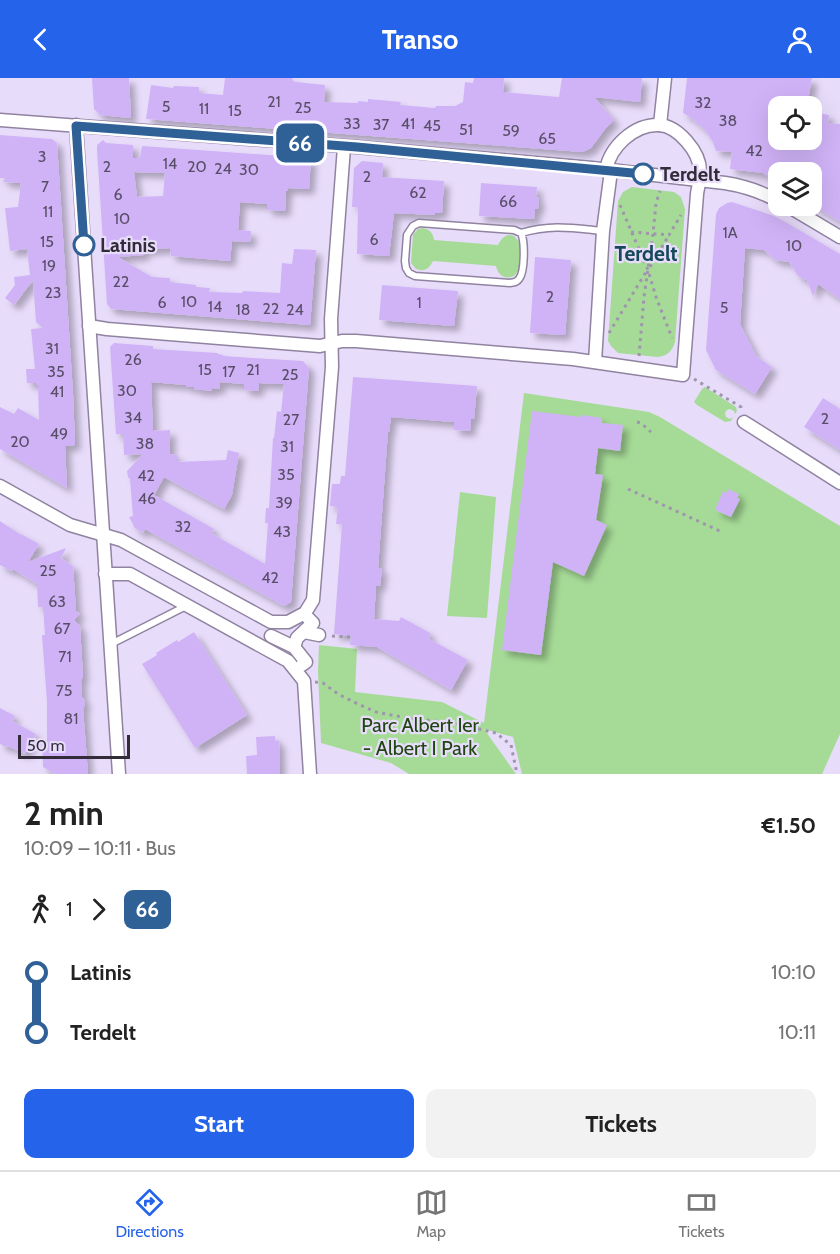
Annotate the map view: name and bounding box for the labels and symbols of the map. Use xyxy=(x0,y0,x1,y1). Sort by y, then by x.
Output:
house number: 21 xyxy=(267,92,281,111)
house number: 32 xyxy=(694,93,712,112)
house number: 5 xyxy=(162,97,170,116)
house number: 25 xyxy=(294,98,312,117)
house number: 11 xyxy=(199,99,209,118)
house number: 15 xyxy=(228,101,242,120)
house number: 38 xyxy=(719,111,737,130)
house number: 33 xyxy=(343,114,361,133)
house number: 41 xyxy=(401,114,415,133)
house number: 37 xyxy=(373,115,389,134)
house number: 45 xyxy=(423,116,441,135)
house number: 51 xyxy=(459,120,473,139)
house number: 59 xyxy=(502,121,520,140)
line badge: 66 xyxy=(273,124,327,162)
house number: 65 xyxy=(538,129,556,148)
house number: 42 xyxy=(745,141,763,160)
house number: 3 xyxy=(38,147,46,166)
house number: 14 xyxy=(163,154,177,173)
house number: 2 xyxy=(103,157,111,176)
house number: 20 xyxy=(187,157,207,176)
house number: 24 xyxy=(214,159,232,178)
house number: 30 xyxy=(239,160,259,179)
place label: Terdelt xyxy=(660,162,720,186)
marker: Terdelt xyxy=(632,163,654,185)
house number: 2 xyxy=(363,167,371,186)
house number: 7 xyxy=(41,177,49,196)
house number: 62 xyxy=(409,183,427,202)
house number: 6 xyxy=(113,185,123,204)
house number: 66 xyxy=(499,192,517,211)
house number: 11 xyxy=(43,202,53,221)
house number: 10 xyxy=(114,209,130,228)
house number: 1A xyxy=(722,223,738,242)
house number: 6 xyxy=(369,230,379,249)
house number: 15 xyxy=(40,232,54,251)
place label: Latinis xyxy=(100,233,156,257)
marker: Latinis xyxy=(73,234,95,256)
house number: 10 xyxy=(786,236,802,255)
district label: Terdelt xyxy=(614,241,678,266)
house number: 19 xyxy=(42,256,56,275)
house number: 22 xyxy=(113,272,129,291)
house number: 23 xyxy=(44,283,62,302)
house number: 2 xyxy=(546,287,554,306)
house number: 10 xyxy=(181,292,197,311)
house number: 6 xyxy=(157,293,167,312)
house number: 1 xyxy=(416,293,422,312)
house number: 14 xyxy=(208,297,222,316)
house number: 5 xyxy=(720,298,728,317)
house number: 22 xyxy=(263,299,279,318)
house number: 18 xyxy=(236,300,250,319)
house number: 24 xyxy=(286,300,304,319)
house number: 31 xyxy=(45,339,59,358)
house number: 26 xyxy=(124,350,142,369)
house number: 15 xyxy=(198,360,212,379)
house number: 21 xyxy=(246,360,260,379)
house number: 35 xyxy=(47,362,65,381)
house number: 17 xyxy=(222,362,236,381)
house number: 25 xyxy=(281,365,299,384)
house number: 30 xyxy=(117,381,137,400)
house number: 41 xyxy=(50,382,64,401)
house number: 34 xyxy=(124,408,142,427)
house number: 2 xyxy=(821,409,829,428)
house number: 27 xyxy=(283,410,299,429)
house number: 49 xyxy=(50,424,68,443)
house number: 20 xyxy=(10,432,30,451)
house number: 38 xyxy=(136,434,154,453)
house number: 31 xyxy=(280,437,294,456)
house number: 35 xyxy=(277,465,295,484)
house number: 42 xyxy=(137,466,155,485)
house number: 46 xyxy=(138,489,156,508)
house number: 39 xyxy=(275,493,293,512)
house number: 32 xyxy=(174,517,192,536)
house number: 43 xyxy=(273,522,291,541)
house number: 25 xyxy=(39,561,57,580)
house number: 42 xyxy=(261,568,279,587)
house number: 63 xyxy=(48,592,66,611)
house number: 67 xyxy=(53,619,71,638)
house number: 71 xyxy=(58,647,72,666)
house number: 75 xyxy=(56,681,72,700)
house number: 81 xyxy=(64,709,78,728)
park label: Parc Albert Ier - Albert I Park xyxy=(361,713,479,760)
scale bar xyxy=(18,732,130,760)

